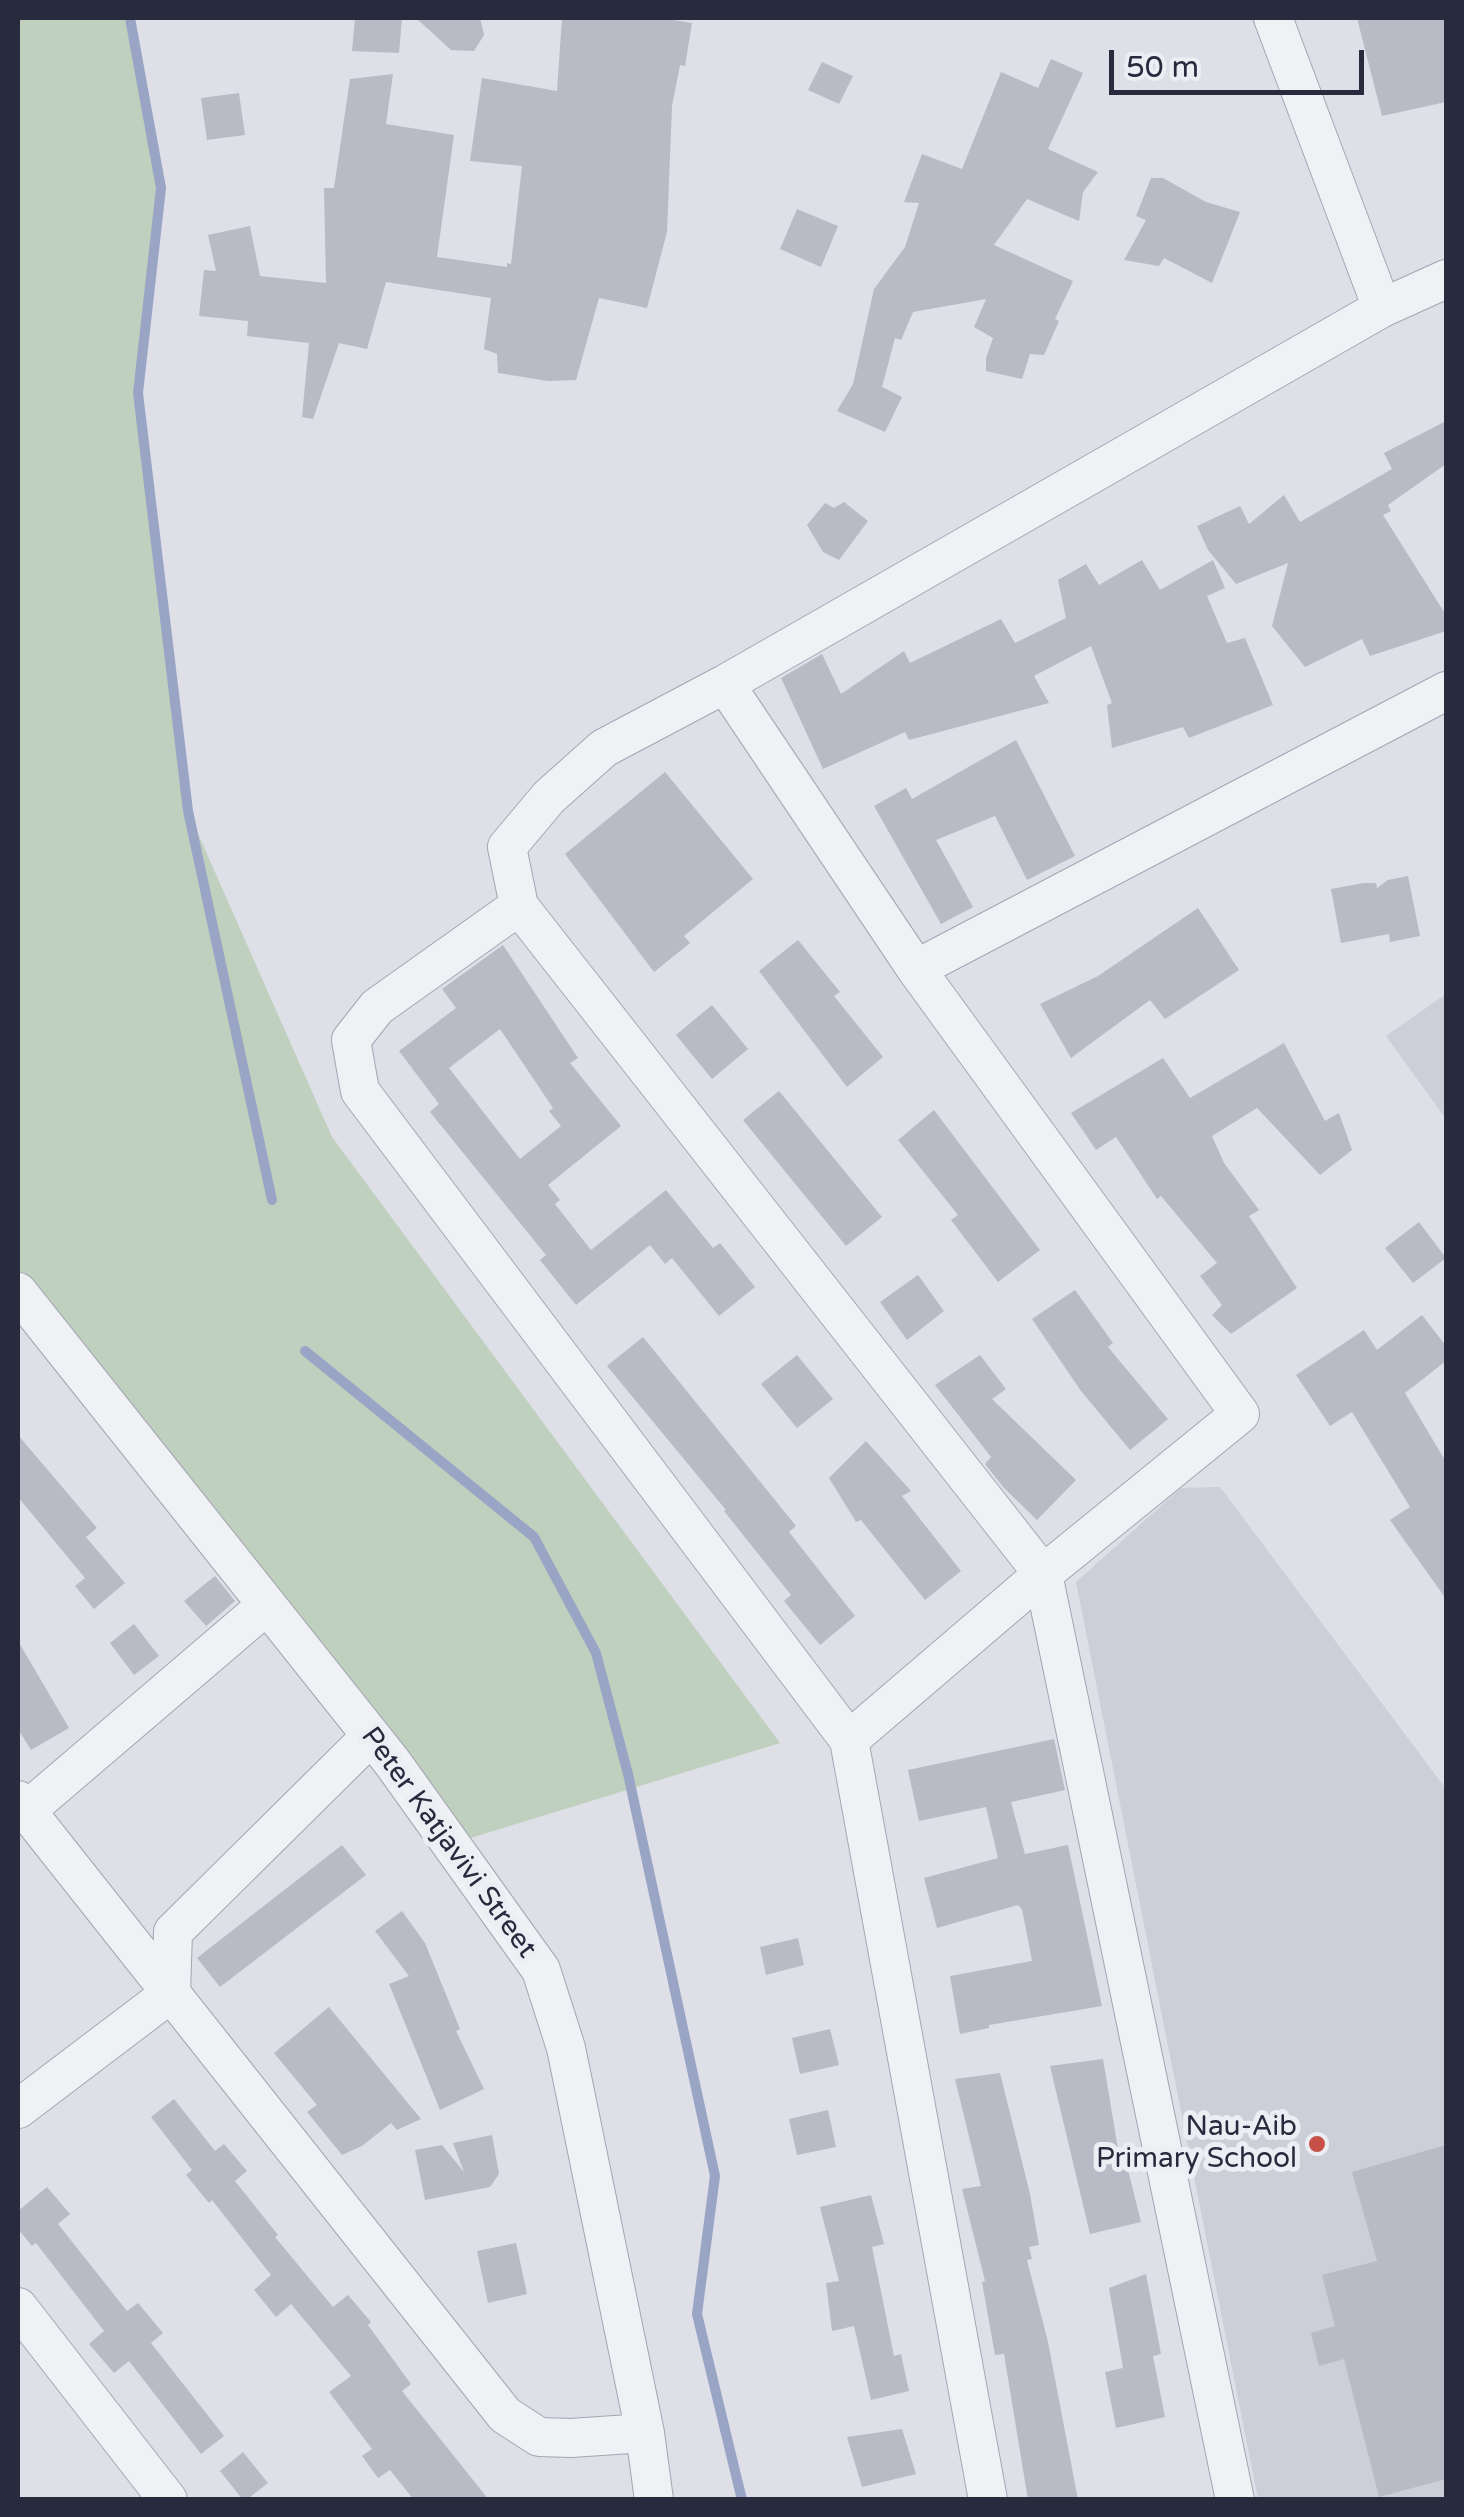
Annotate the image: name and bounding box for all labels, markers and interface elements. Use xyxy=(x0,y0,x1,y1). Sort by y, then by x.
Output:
scale bar xyxy=(1114,30,1369,92)
text: 50 m xyxy=(1126,49,1199,86)
street label: Peter Katjavivi Street xyxy=(353,1721,543,1965)
place label: Nau-Aib Primary School xyxy=(1096,2111,1297,2177)
marker: Nau-Aib Primary School xyxy=(1306,2133,1328,2155)

